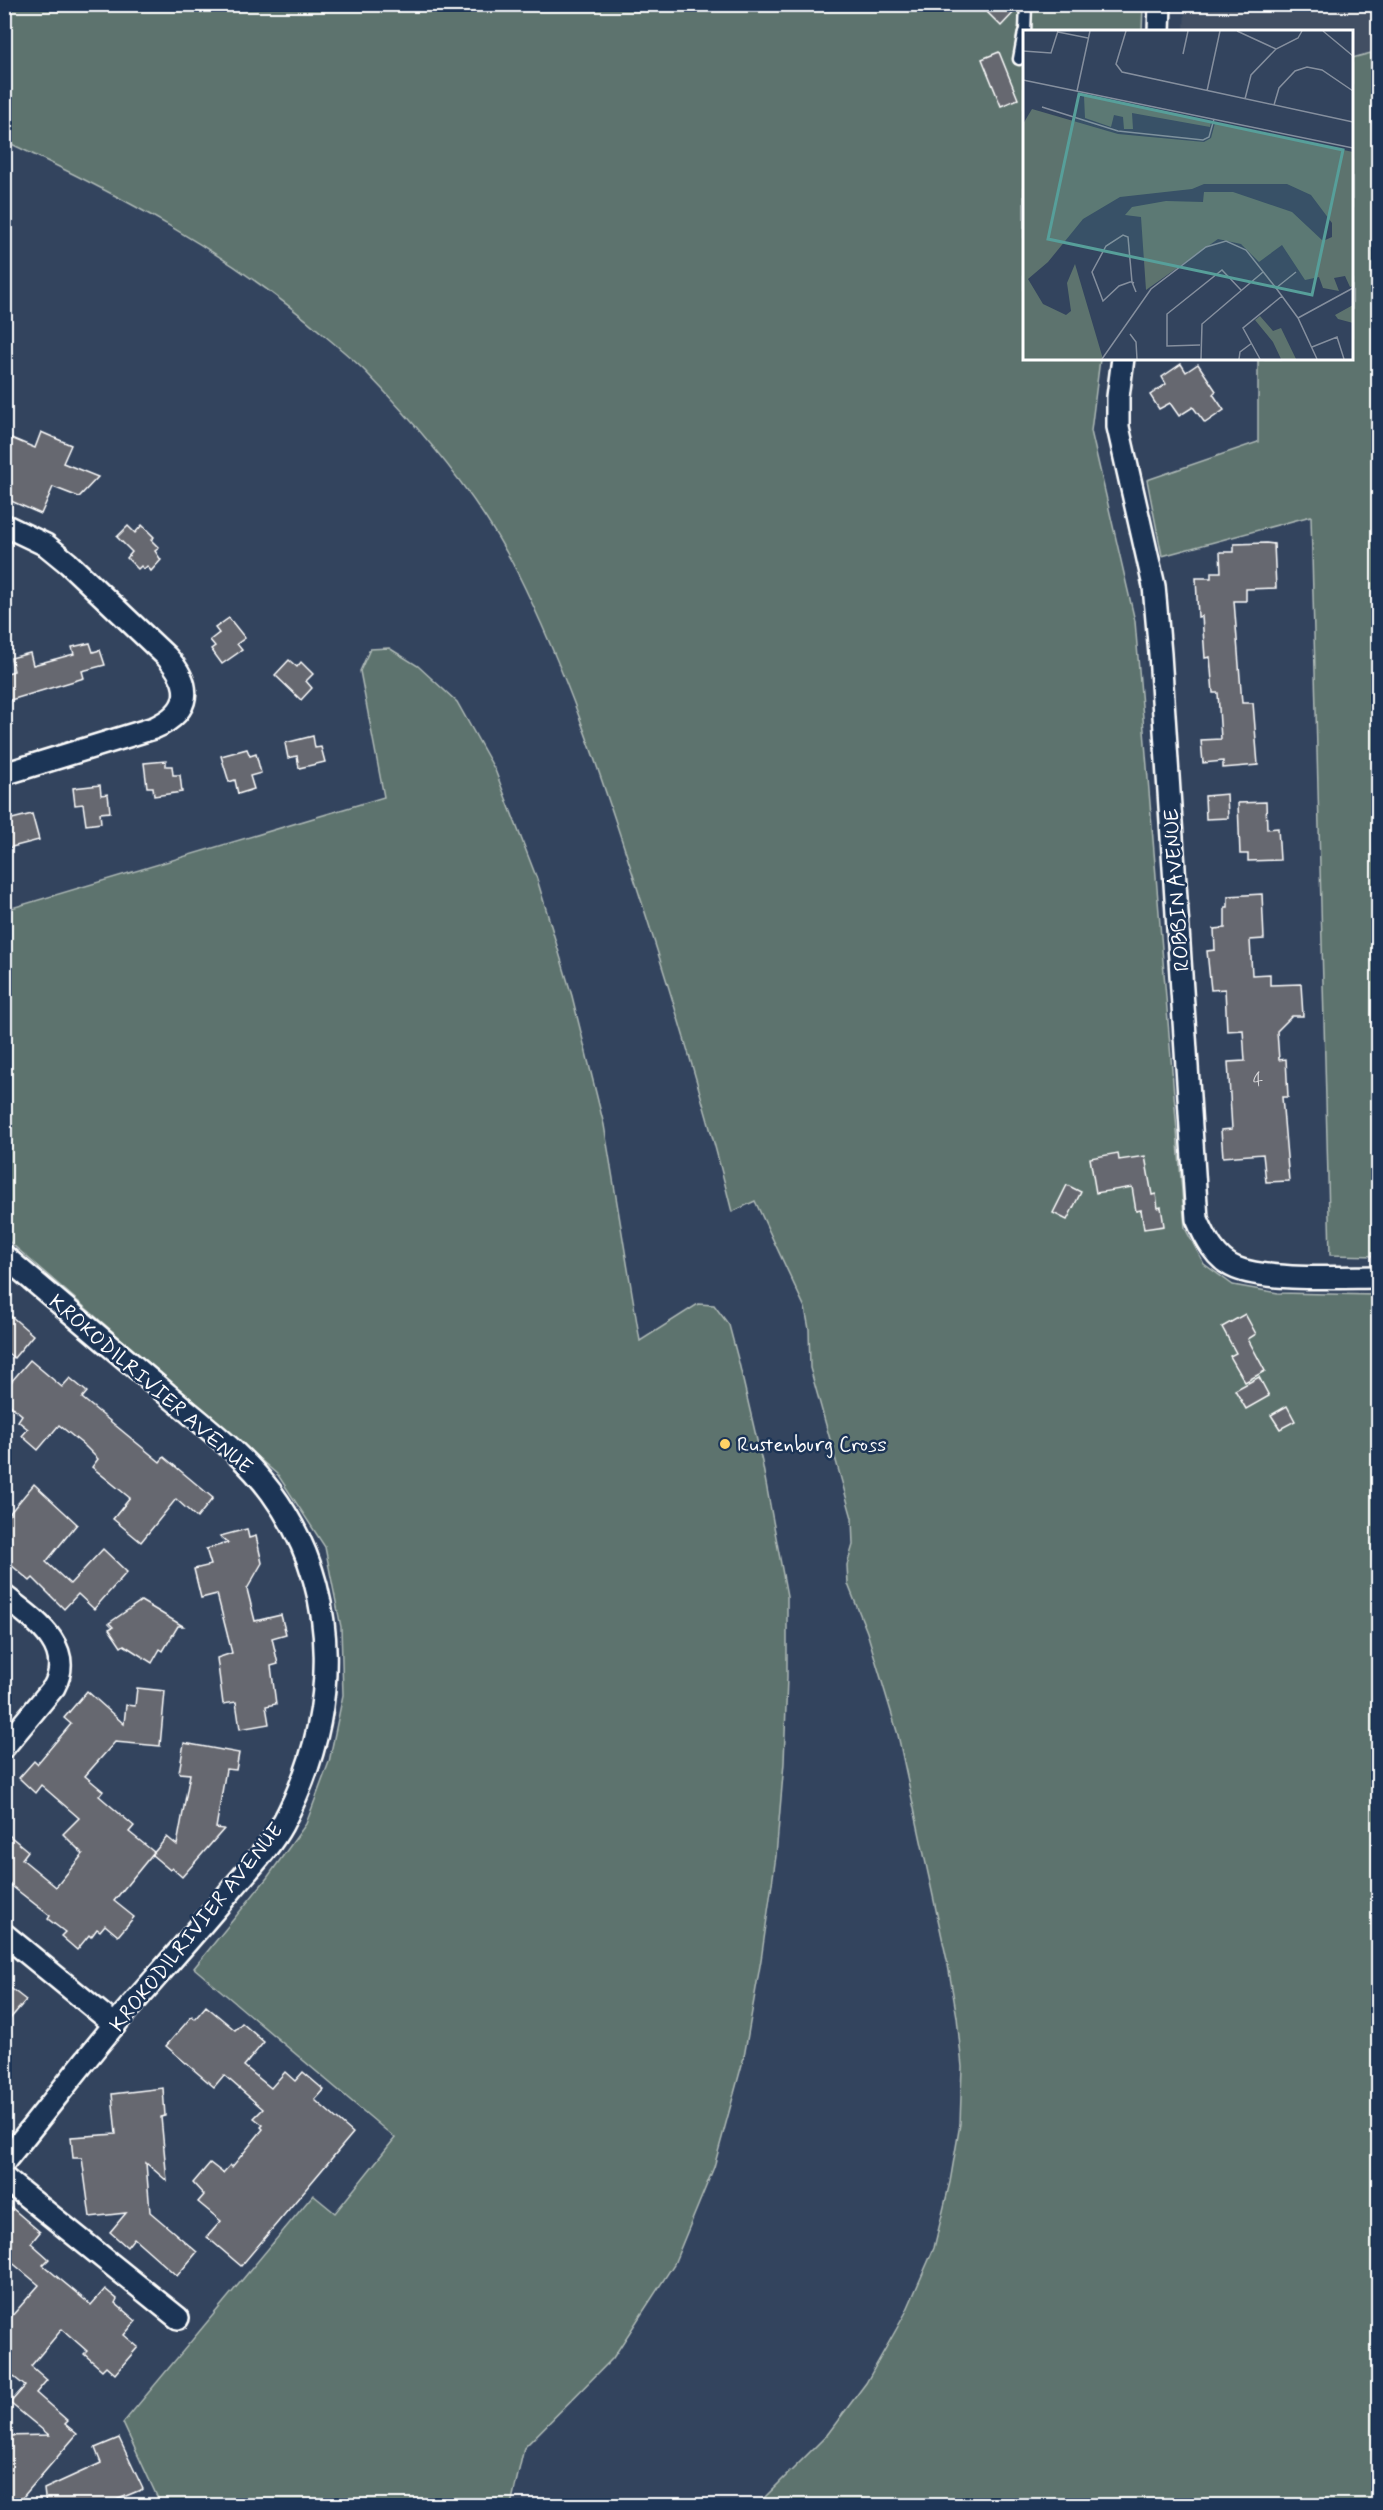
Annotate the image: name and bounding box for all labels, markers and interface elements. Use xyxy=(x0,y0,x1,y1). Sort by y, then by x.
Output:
inset map xyxy=(1023,30,1353,360)
street label: ROBBIN AVENUE xyxy=(1157,808,1197,972)
house number: 4 xyxy=(1253,1068,1263,1092)
street label: KROKODILRIVIER AVENUE xyxy=(42,1288,258,1481)
place label: Rustenburg Cross xyxy=(737,1431,887,1459)
marker: Rustenburg Cross xyxy=(718,1437,732,1451)
street label: KROKODILRIVIER AVENUE xyxy=(104,1817,290,2038)

